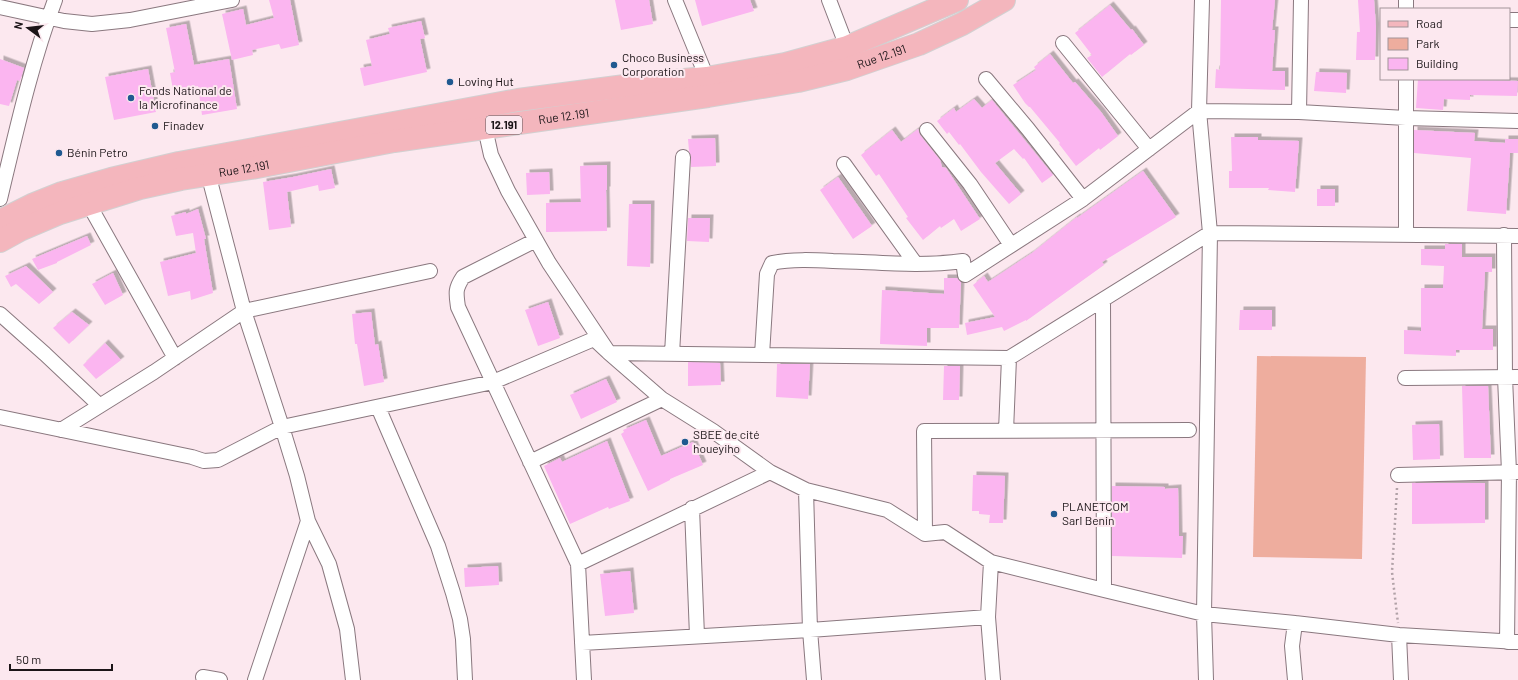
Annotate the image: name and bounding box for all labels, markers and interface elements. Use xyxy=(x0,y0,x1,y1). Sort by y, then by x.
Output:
north arrow xyxy=(8,8,48,48)
legend xyxy=(1380,8,1510,80)
text: Road xyxy=(1416,16,1443,30)
text: N xyxy=(11,20,25,31)
text: Park xyxy=(1416,36,1440,50)
street label: Rue 12.191 xyxy=(855,41,908,71)
place label: Choco Business Corporation xyxy=(622,50,704,78)
text: Building xyxy=(1416,56,1458,70)
marker: Choco Business Corporation xyxy=(609,60,619,70)
place label: Loving Hut xyxy=(458,74,514,88)
marker: Loving Hut xyxy=(445,77,455,87)
place label: Fonds National de la Microfinance xyxy=(139,83,232,111)
marker: Fonds National de la Microfinance xyxy=(126,93,136,103)
street label: Rue 12.191 xyxy=(537,105,590,126)
road number: 12.191 xyxy=(486,116,522,134)
place label: Finadev xyxy=(163,118,204,132)
marker: Finadev xyxy=(150,121,160,131)
place label: Bénin Petro xyxy=(67,145,128,159)
marker: Bénin Petro xyxy=(54,148,64,158)
street label: Rue 12.191 xyxy=(218,157,270,179)
place label: SBEE de cité houeyiho xyxy=(693,427,760,455)
marker: SBEE de cité houeyiho xyxy=(680,437,690,447)
place label: PLANETCOM Sarl Benin xyxy=(1062,499,1129,527)
marker: PLANETCOM Sarl Benin xyxy=(1049,509,1059,519)
scale bar xyxy=(10,646,112,672)
text: 50 m xyxy=(16,652,41,666)

